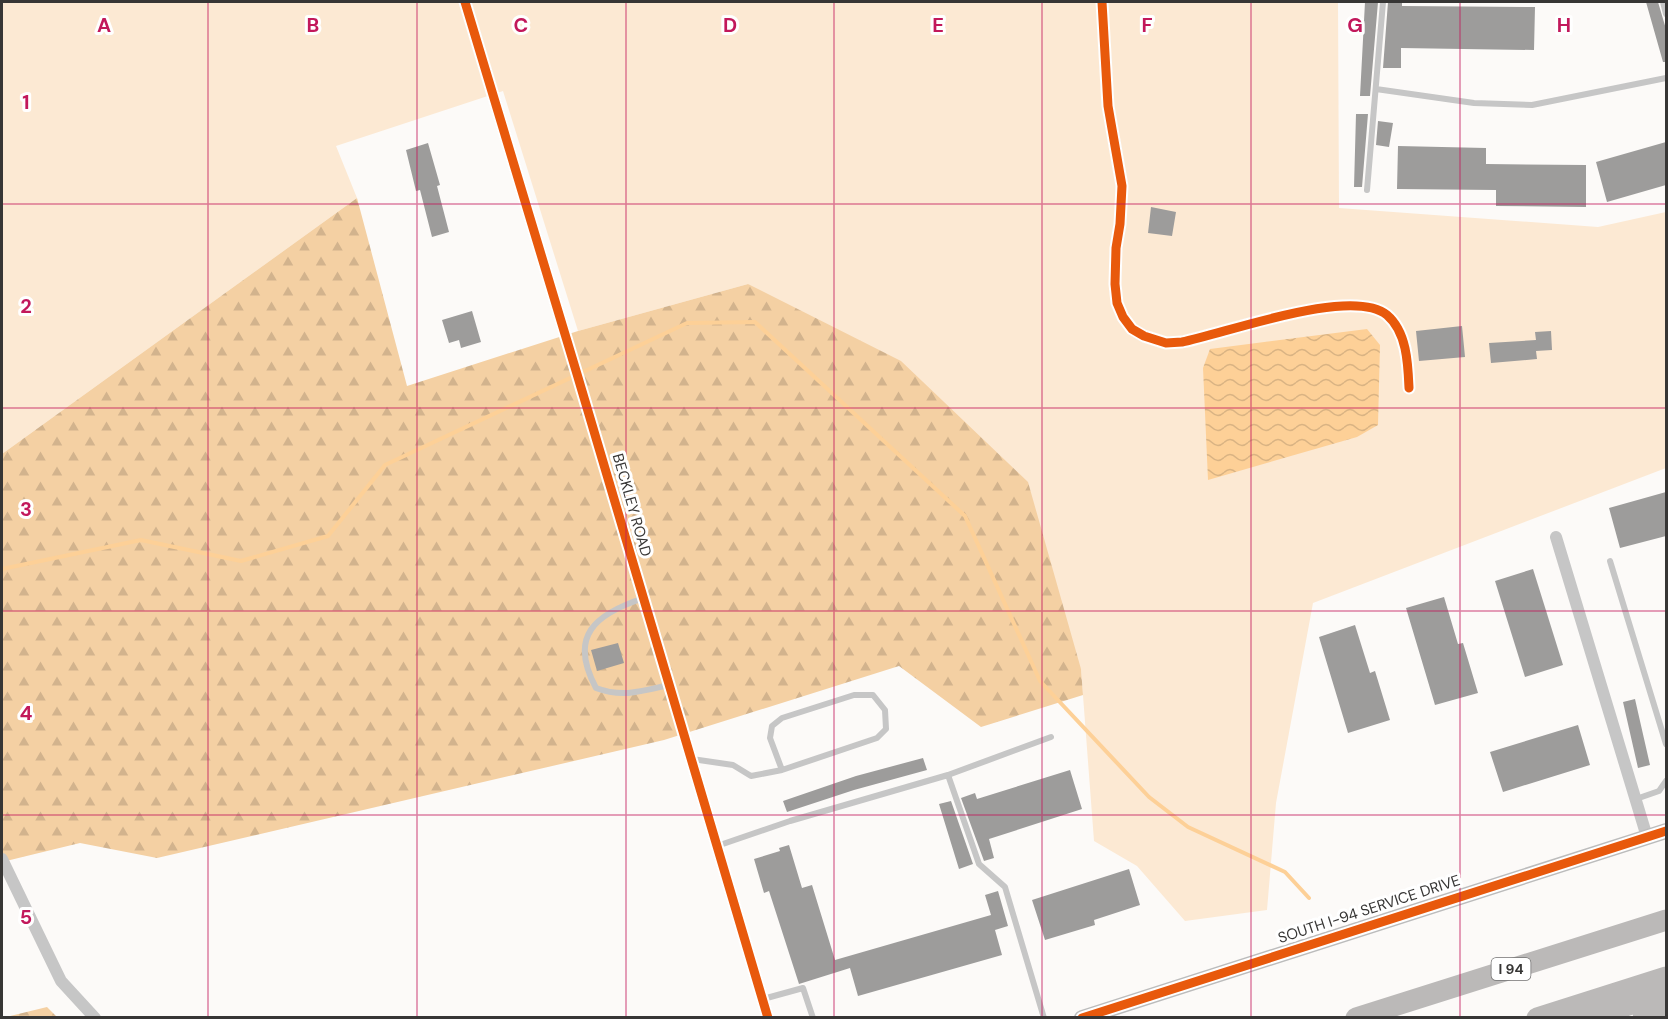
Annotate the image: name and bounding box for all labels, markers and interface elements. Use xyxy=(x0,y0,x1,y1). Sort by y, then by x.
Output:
text: A xyxy=(97,12,111,38)
text: B xyxy=(307,12,319,38)
text: C xyxy=(514,12,528,38)
text: D xyxy=(723,12,737,38)
text: E xyxy=(932,12,944,38)
text: F xyxy=(1141,12,1153,38)
text: G xyxy=(1347,12,1363,38)
text: H xyxy=(1557,12,1571,38)
text: 1 xyxy=(22,89,30,115)
text: 2 xyxy=(20,293,32,319)
street label: BECKLEY ROAD xyxy=(608,451,656,559)
text: 3 xyxy=(20,496,32,522)
text: 4 xyxy=(20,700,33,726)
street label: SOUTH I-94 SERVICE DRIVE xyxy=(1275,870,1463,948)
text: 5 xyxy=(20,904,32,930)
road number: I 94 xyxy=(1492,958,1530,980)

